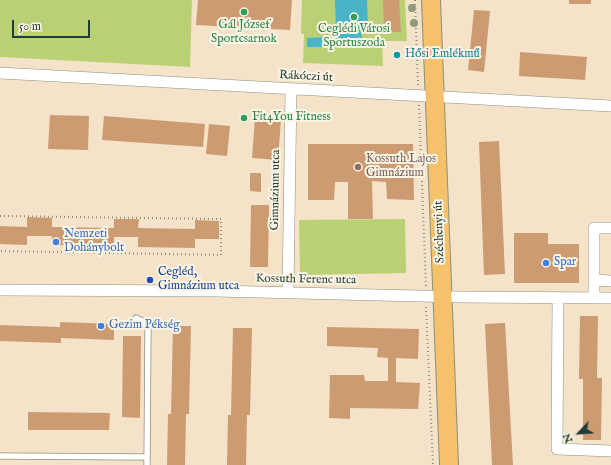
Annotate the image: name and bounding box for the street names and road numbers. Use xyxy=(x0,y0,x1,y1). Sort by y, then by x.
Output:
street label: Rákóczi út xyxy=(279,68,333,86)
street label: Gimnázium utca xyxy=(268,149,284,231)
street label: Széchenyi út xyxy=(432,200,448,264)
street label: Kossuth Ferenc utca xyxy=(256,272,356,288)

